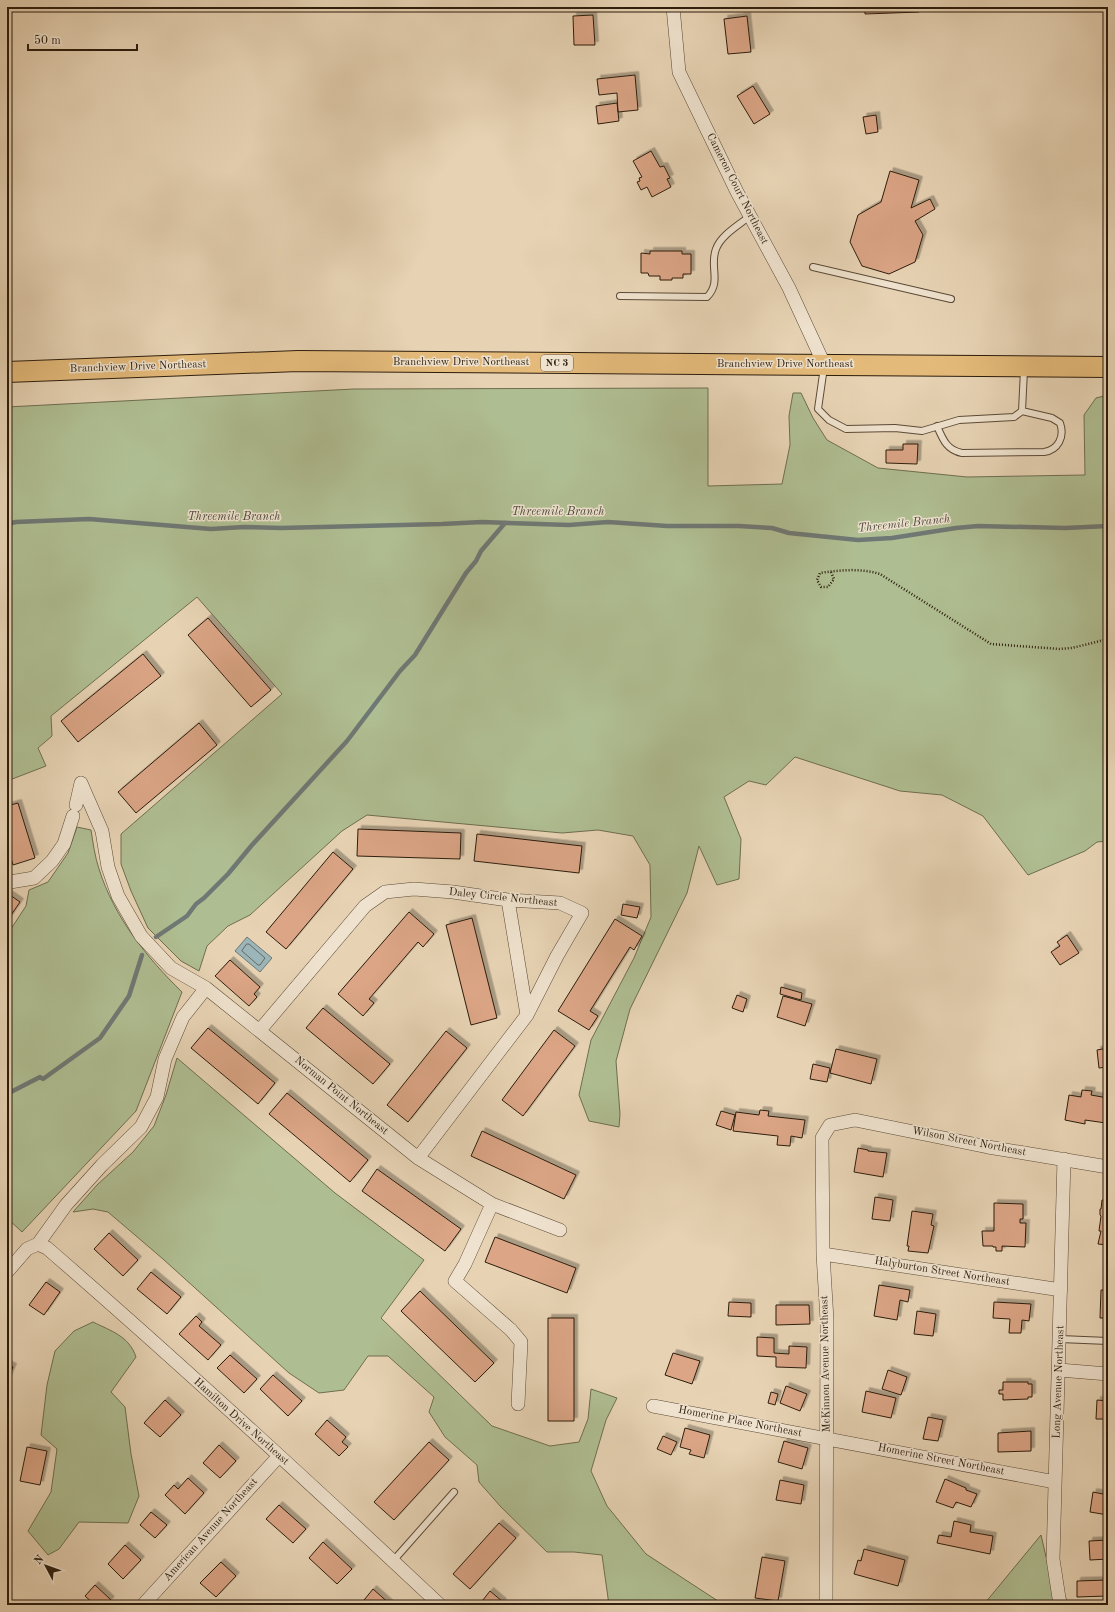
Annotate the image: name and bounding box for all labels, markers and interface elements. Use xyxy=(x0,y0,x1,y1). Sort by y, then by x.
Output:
scale bar xyxy=(28,26,137,52)
text: 50 m xyxy=(34,34,61,47)
street label: Cameron Court Northeast xyxy=(704,132,770,246)
road number: NC 3 xyxy=(541,355,573,371)
street label: Branchview Drive Northeast xyxy=(393,357,529,368)
street label: Branchview Drive Northeast xyxy=(70,359,207,375)
street label: Branchview Drive Northeast xyxy=(717,359,853,370)
water label: Threemile Branch xyxy=(512,506,604,518)
water label: Threemile Branch xyxy=(188,511,280,523)
water label: Threemile Branch xyxy=(857,513,951,535)
street label: Daley Circle Northeast xyxy=(448,887,558,909)
street label: Norman Point Northeast xyxy=(292,1055,390,1137)
street label: Wilson Street Northeast xyxy=(911,1126,1027,1159)
street label: Halyburton Street Northeast xyxy=(874,1256,1011,1288)
street label: McKinnon Avenue Northeast xyxy=(819,1295,833,1433)
street label: Long Avenue Northeast xyxy=(1052,1325,1066,1439)
street label: Hamilton Drive Northeast xyxy=(191,1376,291,1468)
street label: Homerine Place Northeast xyxy=(677,1405,803,1439)
street label: Homerine Street Northeast xyxy=(877,1442,1006,1478)
street label: American Avenue Northeast xyxy=(162,1476,260,1584)
north arrow xyxy=(26,1546,66,1586)
text: N xyxy=(33,1553,47,1567)

